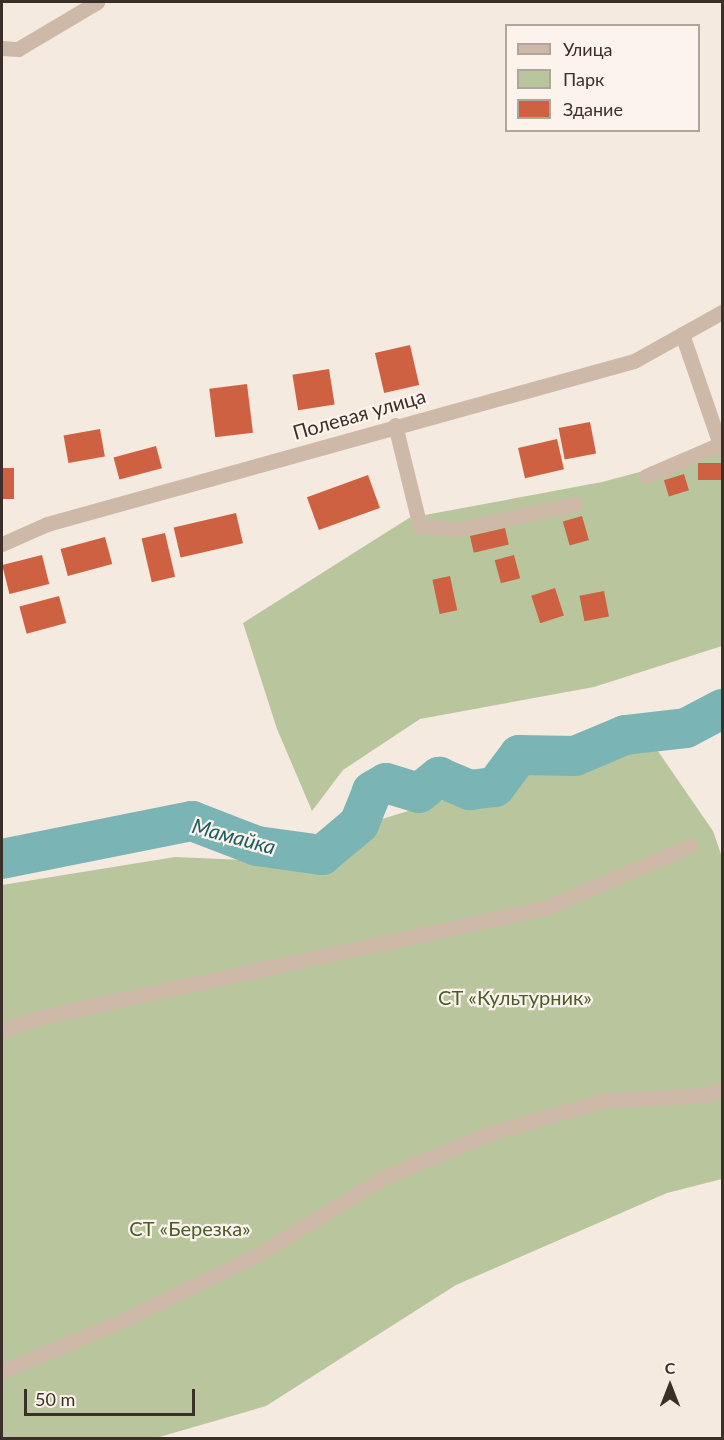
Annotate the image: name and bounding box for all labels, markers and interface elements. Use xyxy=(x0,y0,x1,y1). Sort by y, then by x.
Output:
legend xyxy=(505,24,700,132)
text: Улица xyxy=(563,38,613,60)
text: Парк xyxy=(563,68,604,90)
text: Здание xyxy=(563,98,623,120)
street label: Полевая улица xyxy=(290,384,428,444)
water label: Мамайка xyxy=(189,813,279,859)
park label: СТ «Культурник» xyxy=(438,985,592,1009)
park label: СТ «Березка» xyxy=(129,1216,251,1240)
north arrow xyxy=(640,1356,700,1416)
text: С xyxy=(665,1358,675,1377)
scale bar xyxy=(27,1377,198,1415)
text: 50 m xyxy=(35,1388,75,1410)

